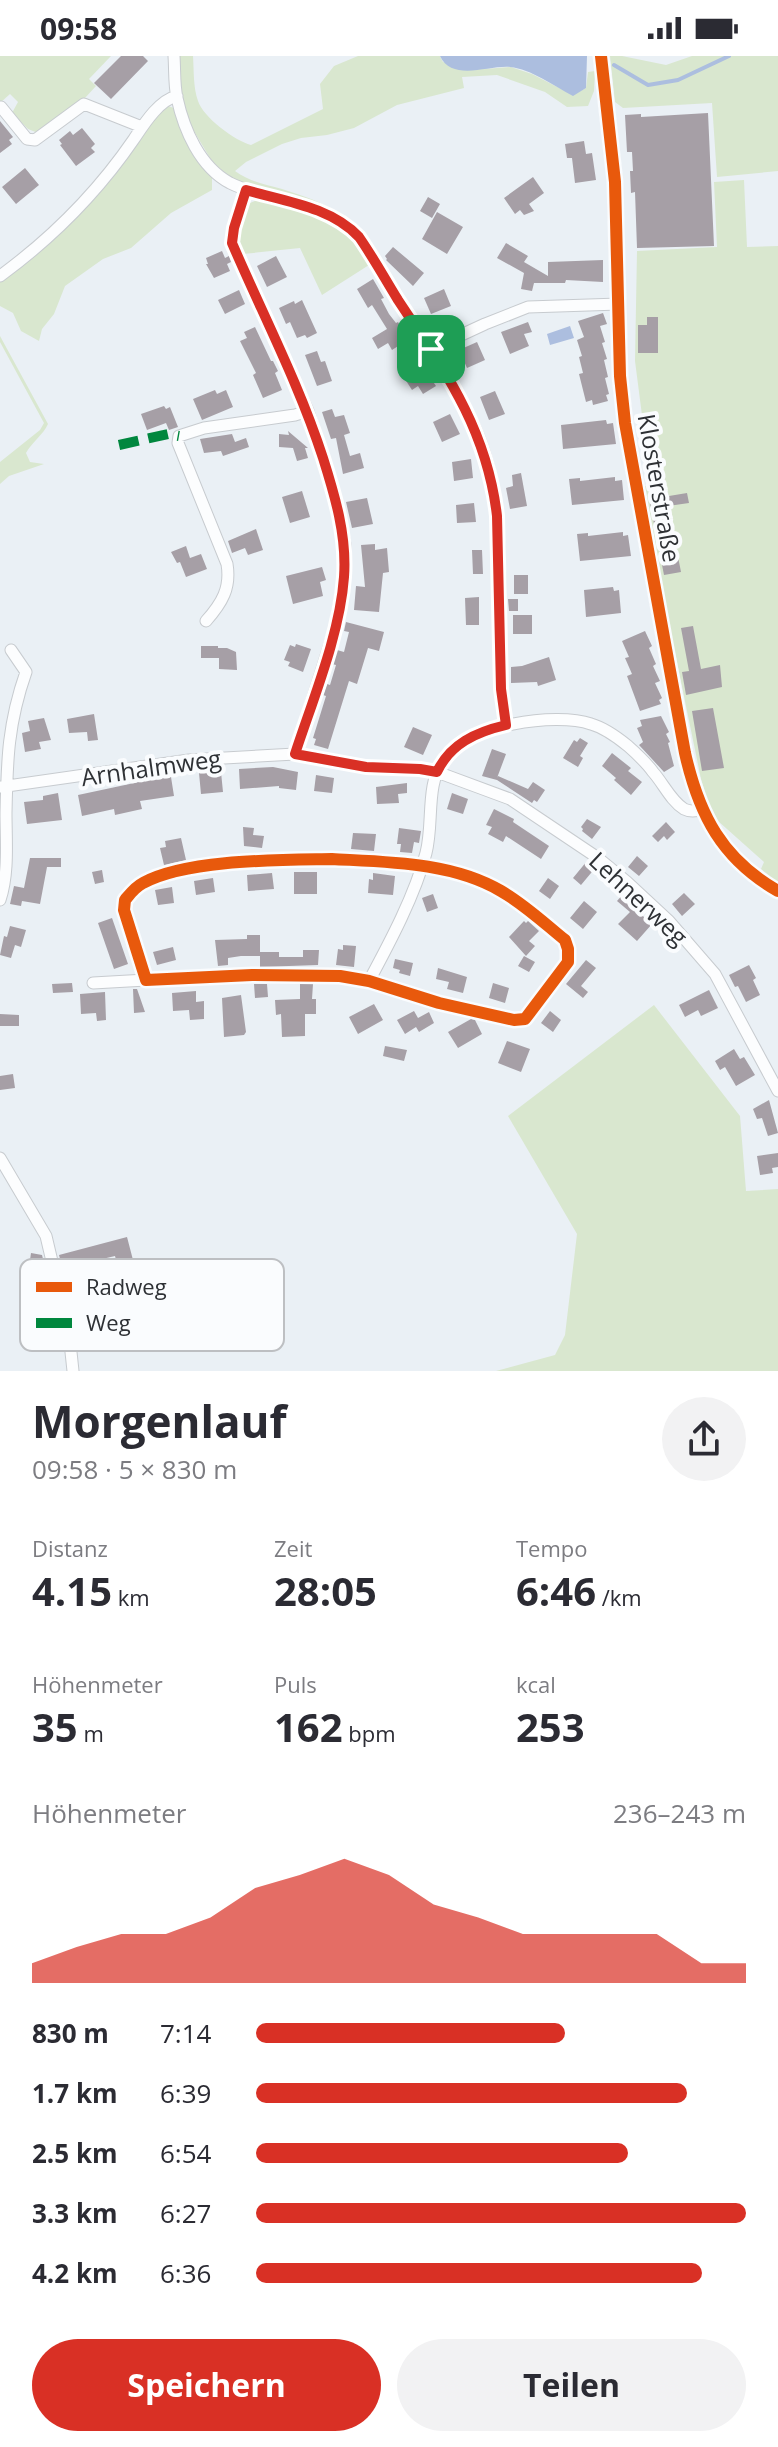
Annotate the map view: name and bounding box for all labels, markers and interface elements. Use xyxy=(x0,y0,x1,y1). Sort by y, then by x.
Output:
text: 09:58 xyxy=(40,8,117,49)
pin xyxy=(397,315,465,383)
icon: arrive xyxy=(409,327,453,371)
street label: Klosterstraße xyxy=(631,411,689,565)
street label: Arnhalmweg xyxy=(79,741,223,793)
street label: Lehnerweg xyxy=(582,844,696,952)
legend xyxy=(20,1259,284,1351)
text: Radweg xyxy=(86,1271,167,1301)
text: Weg xyxy=(86,1307,131,1337)
text: Morgenlauf xyxy=(32,1391,286,1451)
button: share xyxy=(662,1397,746,1481)
text: 09:58 · 5 × 830 m xyxy=(32,1451,237,1487)
text: Distanz xyxy=(32,1533,108,1563)
text: Zeit xyxy=(274,1533,312,1563)
text: Tempo xyxy=(516,1533,588,1563)
text: 4.15 xyxy=(32,1563,112,1618)
text: 28:05 xyxy=(274,1563,377,1618)
text: 6:46 xyxy=(516,1563,596,1618)
text: km xyxy=(112,1582,150,1612)
text: /km xyxy=(596,1582,642,1612)
text: Höhenmeter xyxy=(32,1669,163,1699)
text: Puls xyxy=(274,1669,317,1699)
text: kcal xyxy=(516,1669,556,1699)
text: 35 xyxy=(32,1699,78,1754)
text: 162 xyxy=(274,1699,343,1754)
text: 253 xyxy=(516,1699,585,1754)
text: m xyxy=(78,1718,104,1748)
text: bpm xyxy=(343,1718,396,1748)
text: Höhenmeter xyxy=(32,1795,186,1831)
text: 236–243 m xyxy=(613,1795,746,1831)
text: 830 m xyxy=(32,2015,109,2051)
text: 7:14 xyxy=(160,2015,211,2051)
text: 1.7 km xyxy=(32,2075,118,2111)
text: 6:39 xyxy=(160,2075,211,2111)
text: 2.5 km xyxy=(32,2135,118,2171)
text: 6:54 xyxy=(160,2135,211,2171)
text: 3.3 km xyxy=(32,2195,118,2231)
text: 6:27 xyxy=(160,2195,211,2231)
text: 4.2 km xyxy=(32,2255,118,2291)
text: 6:36 xyxy=(160,2255,211,2291)
button: Speichern xyxy=(32,2339,381,2431)
button: Teilen xyxy=(397,2339,746,2431)

